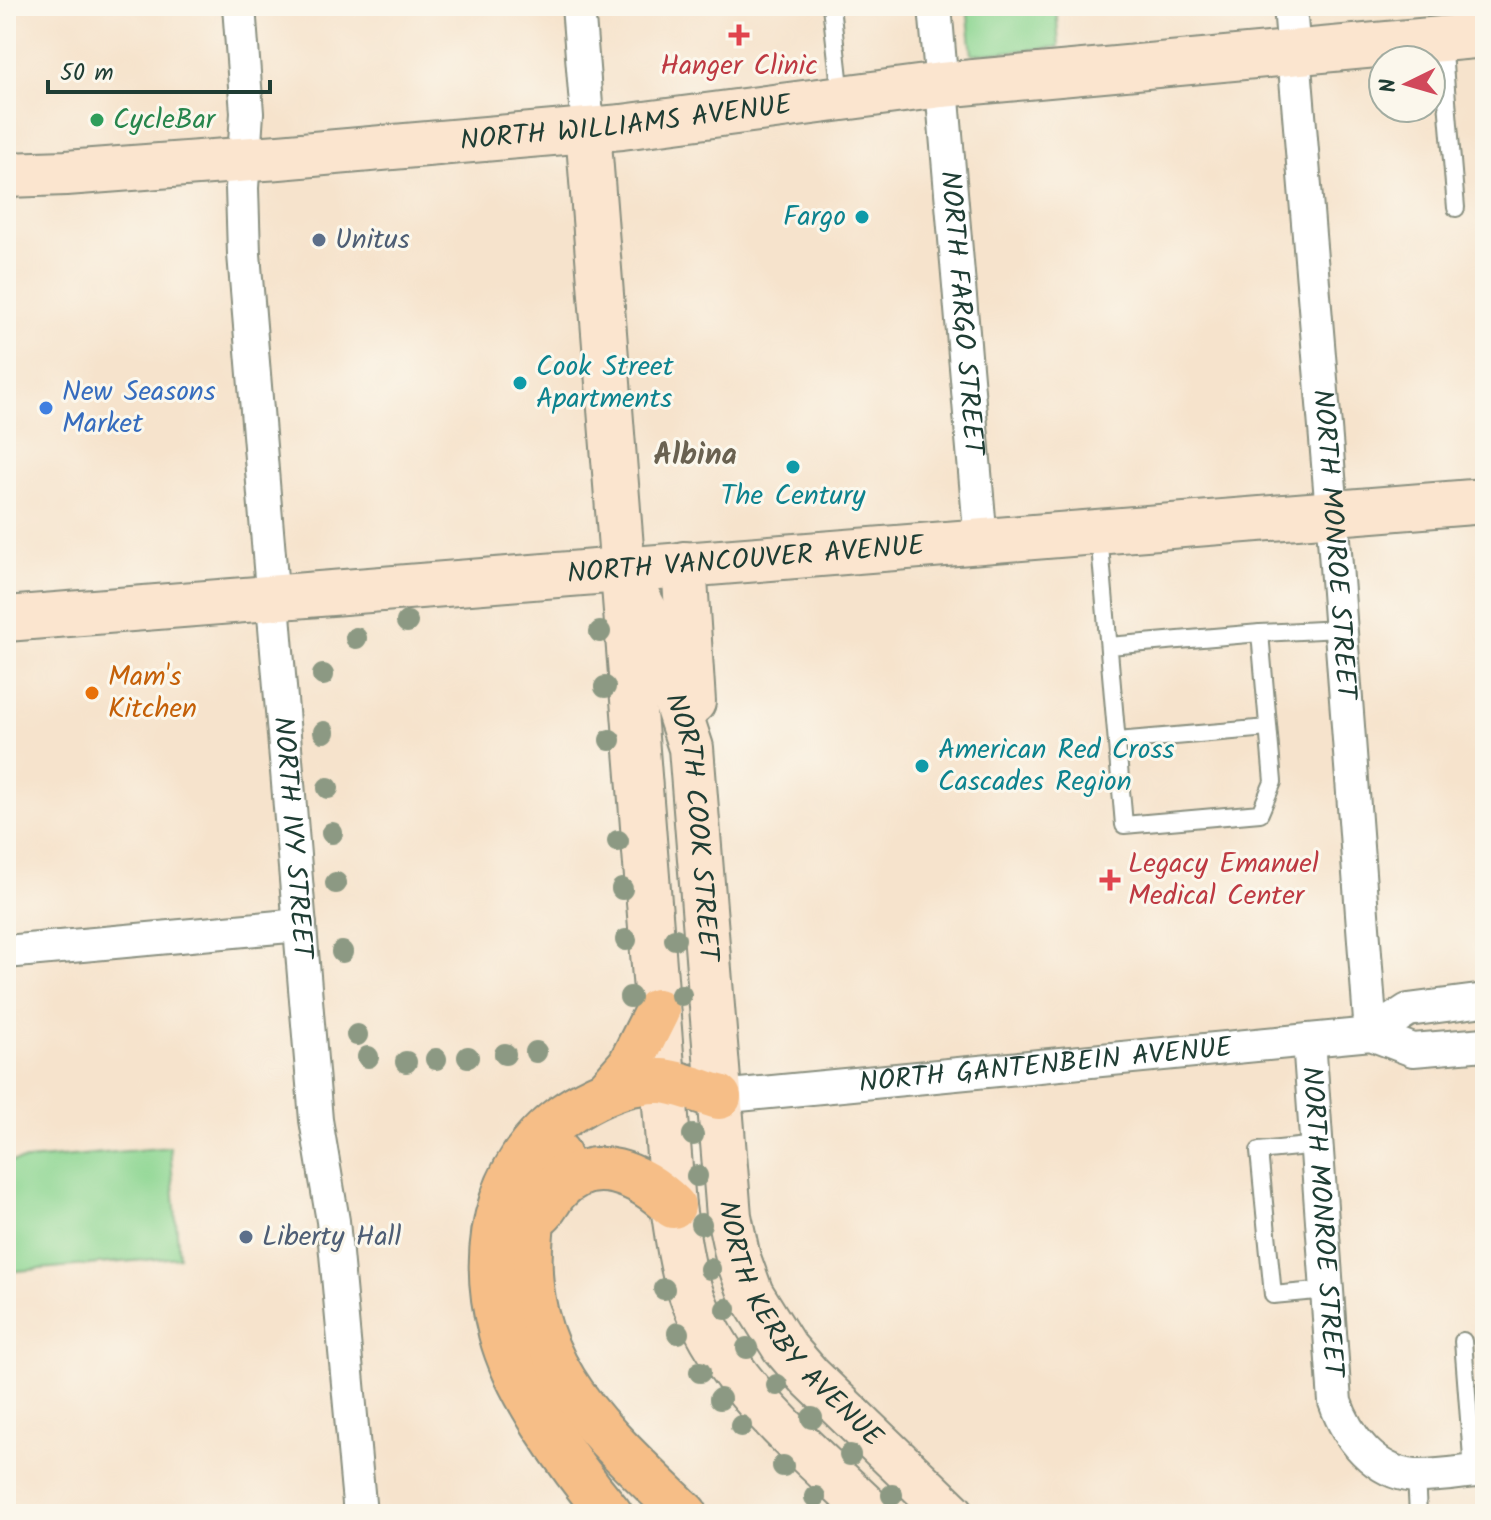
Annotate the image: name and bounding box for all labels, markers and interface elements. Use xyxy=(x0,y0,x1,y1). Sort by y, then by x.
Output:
marker: Hanger Clinic xyxy=(728,24,750,46)
scale bar xyxy=(48,44,270,94)
place label: Hanger Clinic xyxy=(660,44,818,89)
north arrow xyxy=(1367,44,1447,124)
text: 50 m xyxy=(60,54,114,93)
text: N xyxy=(1372,77,1408,94)
street label: NORTH WILLIAMS AVENUE xyxy=(458,82,795,164)
place label: CycleBar xyxy=(113,98,217,143)
marker: CycleBar xyxy=(88,111,106,129)
street label: NORTH FARGO STREET xyxy=(927,169,996,459)
place label: Fargo xyxy=(783,195,846,240)
marker: Fargo xyxy=(853,208,871,226)
place label: Unitus xyxy=(335,218,410,263)
marker: Unitus xyxy=(310,231,328,249)
place label: Cook Street Apartments xyxy=(536,345,675,422)
place label: New Seasons Market xyxy=(62,370,216,447)
marker: Cook Street Apartments xyxy=(511,374,529,392)
street label: NORTH MONROE STREET xyxy=(1299,387,1369,703)
marker: New Seasons Market xyxy=(37,399,55,417)
district label: Albina xyxy=(653,432,737,480)
marker: The Century xyxy=(784,458,802,476)
place label: The Century xyxy=(721,474,866,519)
street label: NORTH VANCOUVER AVENUE xyxy=(565,523,927,597)
place label: Mam's Kitchen xyxy=(108,655,197,732)
marker: Mam's Kitchen xyxy=(83,684,101,702)
street label: NORTH COOK STREET xyxy=(652,687,731,965)
street label: NORTH IVY STREET xyxy=(260,715,325,962)
place label: American Red Cross Cascades Region xyxy=(938,728,1174,805)
marker: American Red Cross Cascades Region xyxy=(913,757,931,775)
place label: Legacy Emanuel Medical Center xyxy=(1128,842,1319,919)
marker: Legacy Emanuel Medical Center xyxy=(1099,869,1121,891)
street label: NORTH GANTENBEIN AVENUE xyxy=(857,1025,1235,1106)
street label: NORTH MONROE STREET xyxy=(1288,1065,1356,1380)
street label: NORTH KERBY AVENUE xyxy=(705,1199,894,1459)
place label: Liberty Hall xyxy=(262,1215,401,1260)
marker: Liberty Hall xyxy=(237,1228,255,1246)

